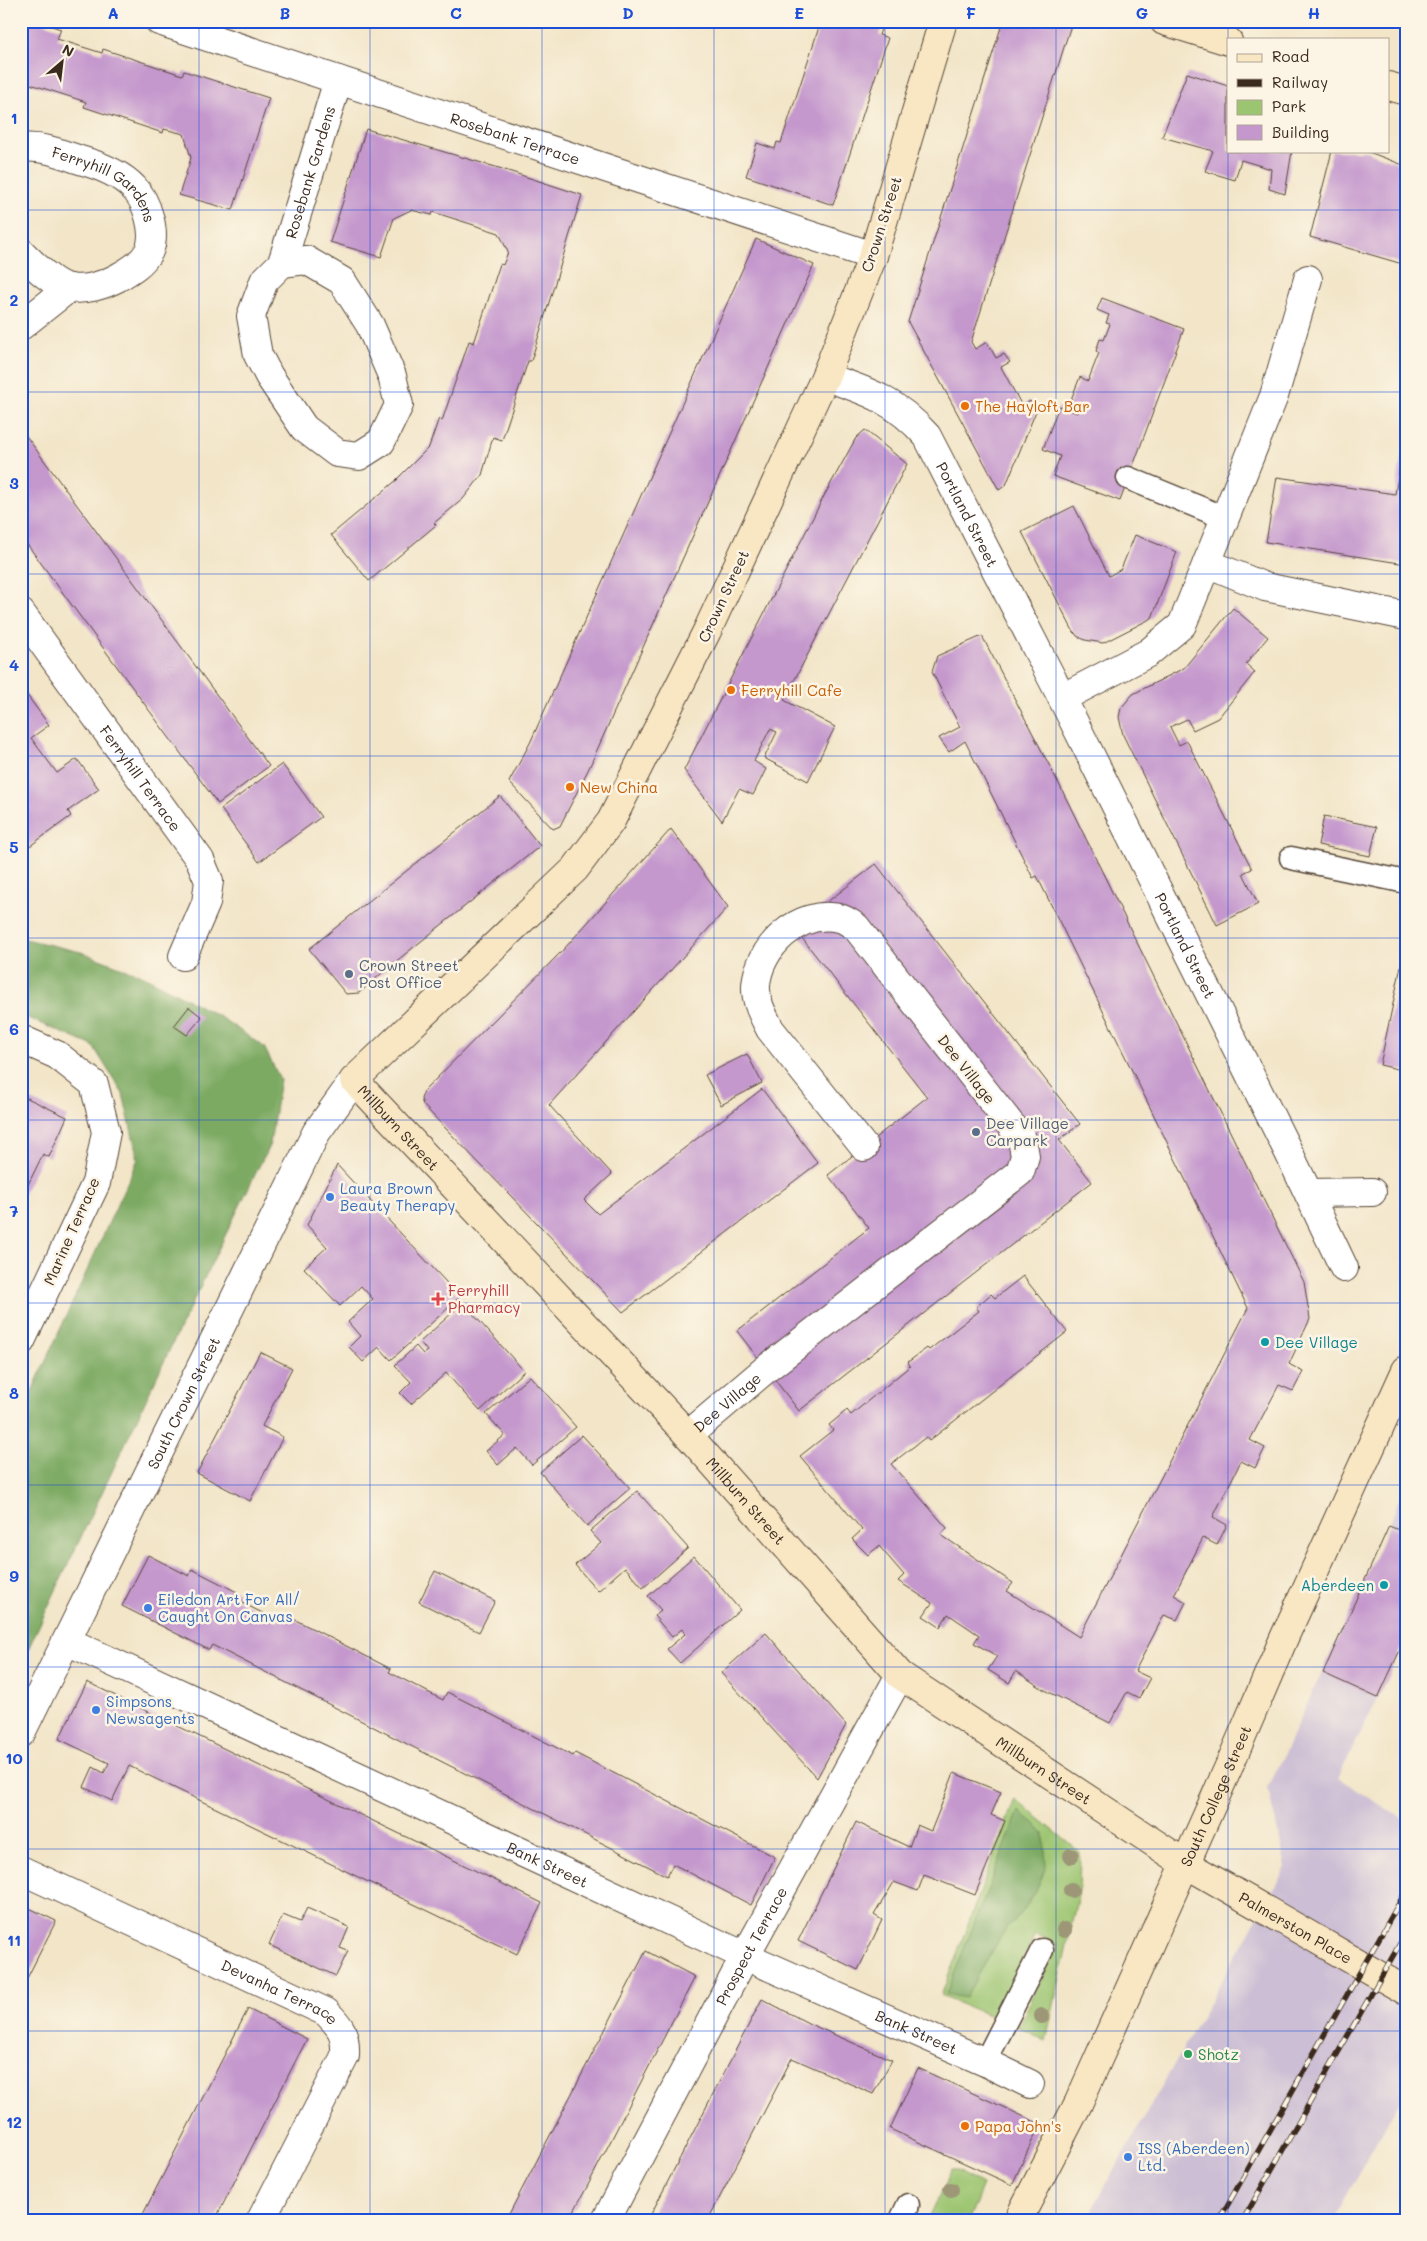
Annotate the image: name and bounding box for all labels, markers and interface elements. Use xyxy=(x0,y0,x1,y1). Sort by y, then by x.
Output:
text: A xyxy=(107,2,119,23)
text: B xyxy=(280,2,290,23)
text: C xyxy=(450,2,462,23)
text: D xyxy=(622,2,634,23)
text: E xyxy=(794,2,804,23)
text: F xyxy=(966,2,976,23)
text: G xyxy=(1136,2,1148,23)
text: H xyxy=(1308,2,1320,23)
north arrow xyxy=(38,38,88,88)
legend xyxy=(1227,38,1390,152)
text: N xyxy=(59,39,77,61)
text: Road xyxy=(1272,46,1309,66)
text: Railway xyxy=(1272,72,1328,92)
text: Park xyxy=(1272,96,1306,116)
street label: Rosebank Gardens xyxy=(280,103,339,241)
text: 1 xyxy=(10,107,18,128)
street label: Rosebank Terrace xyxy=(448,108,583,169)
text: Building xyxy=(1272,122,1329,142)
street label: Ferryhill Gardens xyxy=(50,141,160,224)
street label: Crown Street xyxy=(856,174,906,274)
text: 2 xyxy=(10,289,19,310)
place label: The Hayloft Bar xyxy=(975,396,1090,416)
marker: The Hayloft Bar xyxy=(959,400,971,412)
street label: Portland Street xyxy=(932,458,1003,571)
text: 3 xyxy=(9,472,19,493)
street label: Crown Street xyxy=(693,547,753,645)
text: 4 xyxy=(9,654,19,675)
place label: Ferryhill Cafe xyxy=(741,680,842,700)
marker: Ferryhill Cafe xyxy=(725,684,737,696)
street label: Ferryhill Terrace xyxy=(96,721,186,835)
place label: New China xyxy=(580,777,658,797)
marker: New China xyxy=(564,781,576,793)
text: 5 xyxy=(9,836,19,857)
street label: Portland Street xyxy=(1151,889,1220,1002)
place label: Crown Street Post Office xyxy=(359,955,459,992)
marker: Crown Street Post Office xyxy=(343,968,355,980)
text: 6 xyxy=(9,1018,19,1039)
street label: Dee Village xyxy=(934,1030,1000,1108)
street label: Millburn Street xyxy=(354,1080,444,1174)
place label: Dee Village Carpark xyxy=(986,1113,1069,1150)
marker: Dee Village Carpark xyxy=(970,1126,982,1138)
street label: Marine Terrace xyxy=(38,1174,104,1288)
place label: Laura Brown Beauty Therapy xyxy=(340,1178,456,1215)
marker: Laura Brown Beauty Therapy xyxy=(324,1191,336,1203)
text: 7 xyxy=(10,1200,19,1221)
place label: Ferryhill Pharmacy xyxy=(448,1280,521,1317)
marker: Ferryhill Pharmacy xyxy=(432,1293,444,1305)
place label: Dee Village xyxy=(1275,1332,1358,1352)
street label: South Crown Street xyxy=(142,1333,224,1472)
marker: Dee Village xyxy=(1259,1336,1271,1348)
street label: Dee Village xyxy=(689,1368,765,1436)
text: 8 xyxy=(9,1382,19,1403)
street label: Millburn Street xyxy=(702,1453,790,1549)
text: 9 xyxy=(9,1565,19,1586)
place label: Aberdeen xyxy=(1301,1575,1374,1595)
marker: Aberdeen xyxy=(1378,1579,1390,1591)
place label: Eiledon Art For All/ Caught On Canvas xyxy=(158,1589,300,1626)
marker: Eiledon Art For All/ Caught On Canvas xyxy=(142,1602,154,1614)
place label: Simpsons Newsagents xyxy=(106,1691,195,1728)
marker: Simpsons Newsagents xyxy=(90,1704,102,1716)
street label: South College Street xyxy=(1175,1722,1255,1870)
street label: Millburn Street xyxy=(992,1731,1095,1809)
text: 10 xyxy=(5,1747,23,1768)
street label: Bank Street xyxy=(504,1837,592,1892)
street label: Prospect Terrace xyxy=(711,1883,791,2009)
street label: Palmerston Place xyxy=(1236,1887,1356,1968)
text: 11 xyxy=(7,1929,21,1950)
street label: Devanha Terrace xyxy=(218,1955,343,2029)
street label: Bank Street xyxy=(872,2005,961,2059)
place label: Shotz xyxy=(1198,2044,1239,2064)
marker: Shotz xyxy=(1182,2048,1194,2060)
text: 12 xyxy=(6,2111,22,2132)
place label: Papa John's xyxy=(975,2116,1061,2136)
marker: Papa John's xyxy=(959,2120,971,2132)
place label: ISS (Aberdeen) Ltd. xyxy=(1138,2138,1250,2175)
marker: ISS (Aberdeen) Ltd. xyxy=(1122,2151,1134,2163)

